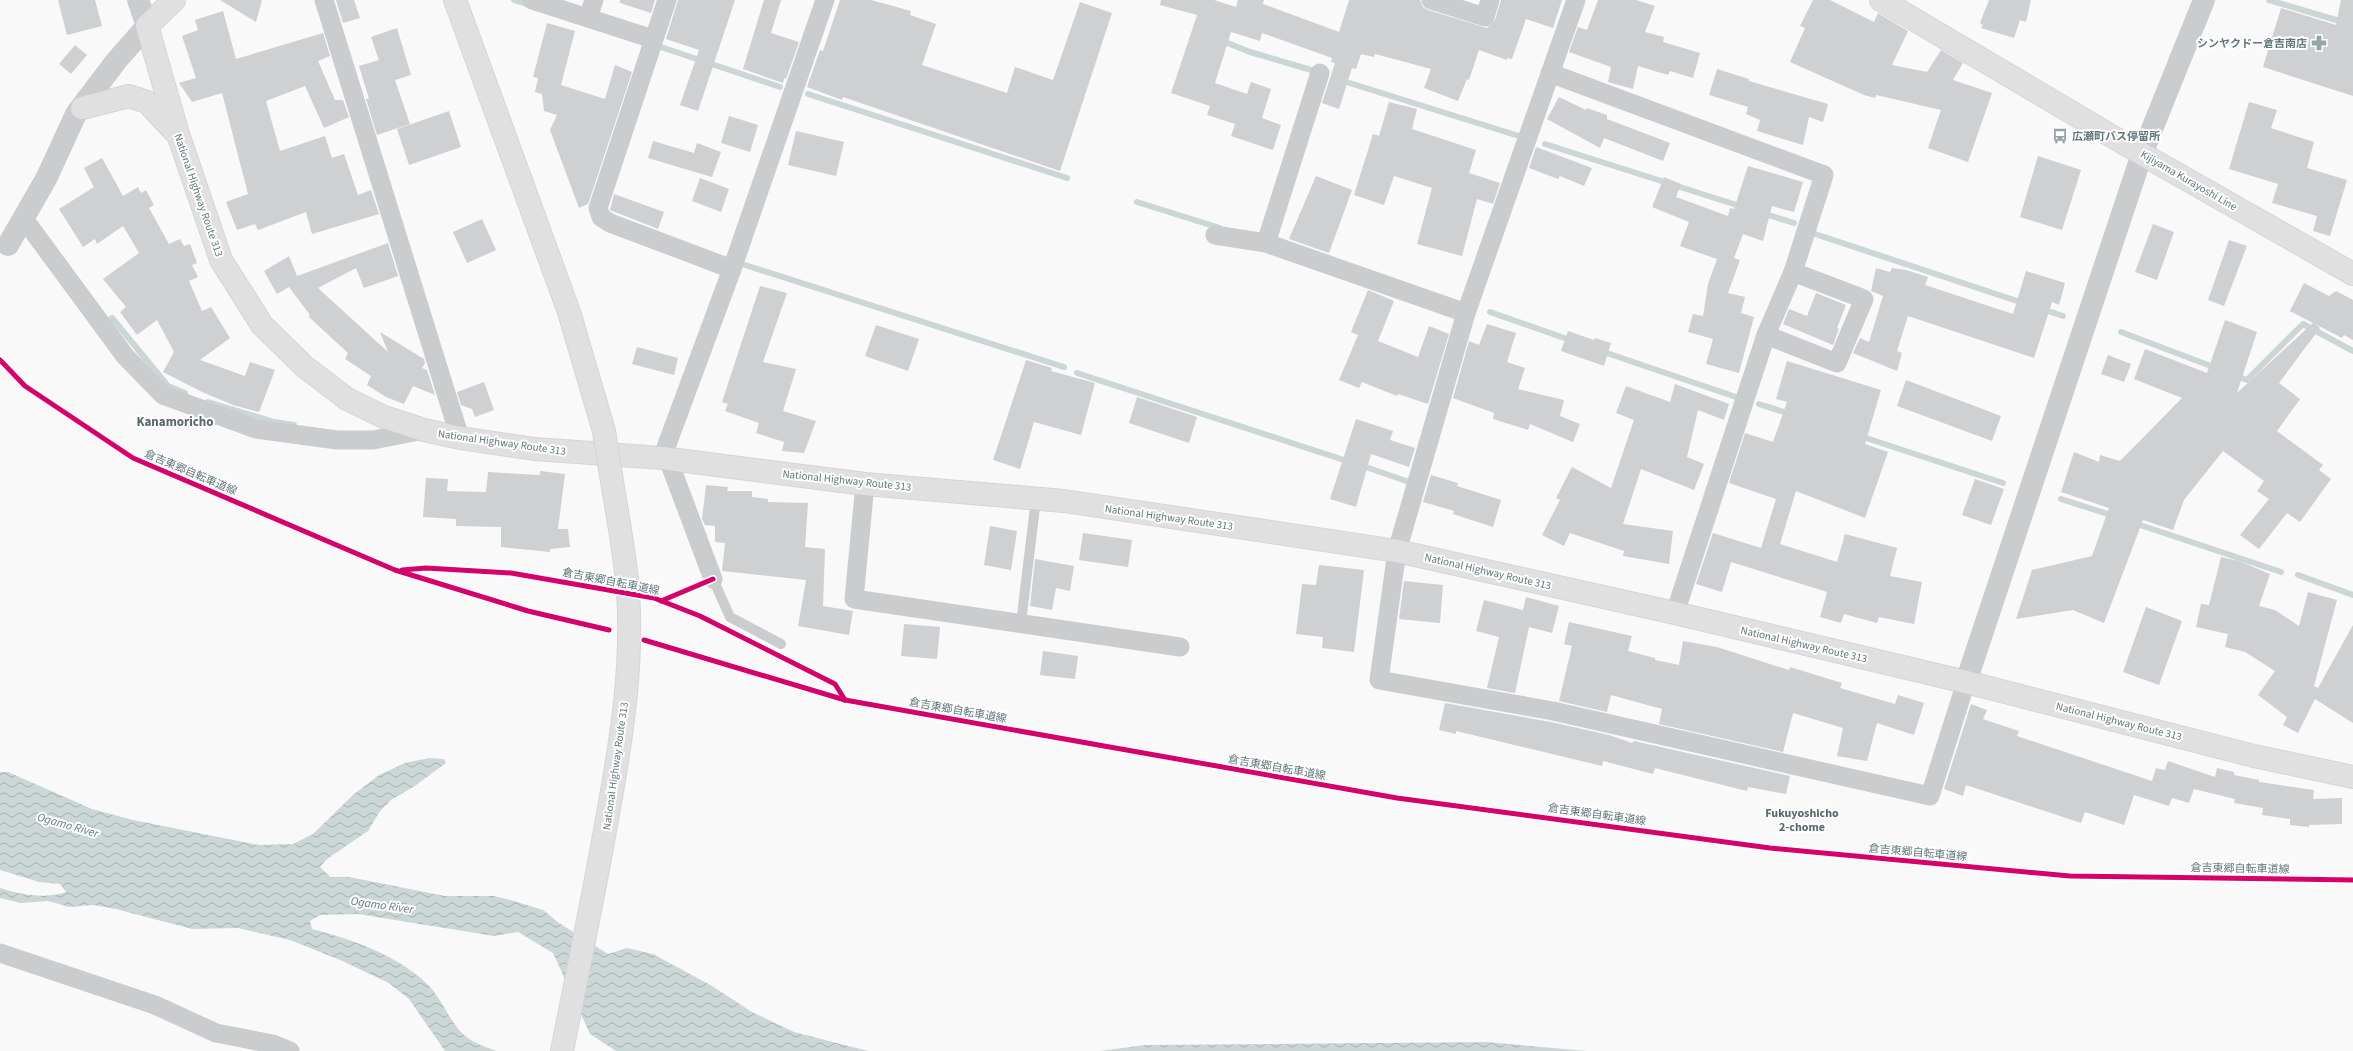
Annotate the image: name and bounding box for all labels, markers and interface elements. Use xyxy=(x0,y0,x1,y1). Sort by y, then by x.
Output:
pharmacy icon: シンヤクドー倉吉南店 xyxy=(2310,34,2328,52)
place label: シンヤクドー倉吉南店 xyxy=(2197,36,2307,51)
bus stop icon: 広瀬町バス停留所 xyxy=(2051,127,2069,145)
place label: 広瀬町バス停留所 xyxy=(2072,129,2160,144)
street label: National Highway Route 313 xyxy=(170,132,227,259)
street label: Kijiyama Kurayoshi Line xyxy=(2138,147,2240,214)
district label: Kanamoricho xyxy=(137,413,213,431)
street label: National Highway Route 313 xyxy=(437,426,567,459)
street label: 倉吉東郷自転車道線 xyxy=(142,446,239,499)
street label: National Highway Route 313 xyxy=(782,466,912,495)
street label: National Highway Route 313 xyxy=(1104,501,1234,534)
street label: National Highway Route 313 xyxy=(1423,550,1553,593)
street label: 倉吉東郷自転車道線 xyxy=(561,565,661,598)
street label: National Highway Route 313 xyxy=(1739,623,1869,666)
street label: 倉吉東郷自転車道線 xyxy=(908,695,1008,726)
street label: National Highway Route 313 xyxy=(2054,699,2183,744)
street label: National Highway Route 313 xyxy=(599,701,632,831)
street label: 倉吉東郷自転車道線 xyxy=(1227,752,1327,783)
street label: 倉吉東郷自転車道線 xyxy=(1547,800,1647,829)
district label: Fukuyoshicho 2-chome xyxy=(1765,805,1839,836)
water label: Ogamo River xyxy=(35,809,101,843)
street label: 倉吉東郷自転車道線 xyxy=(1868,841,1968,864)
street label: 倉吉東郷自転車道線 xyxy=(2190,860,2290,877)
water label: Ogamo River xyxy=(349,893,415,918)

